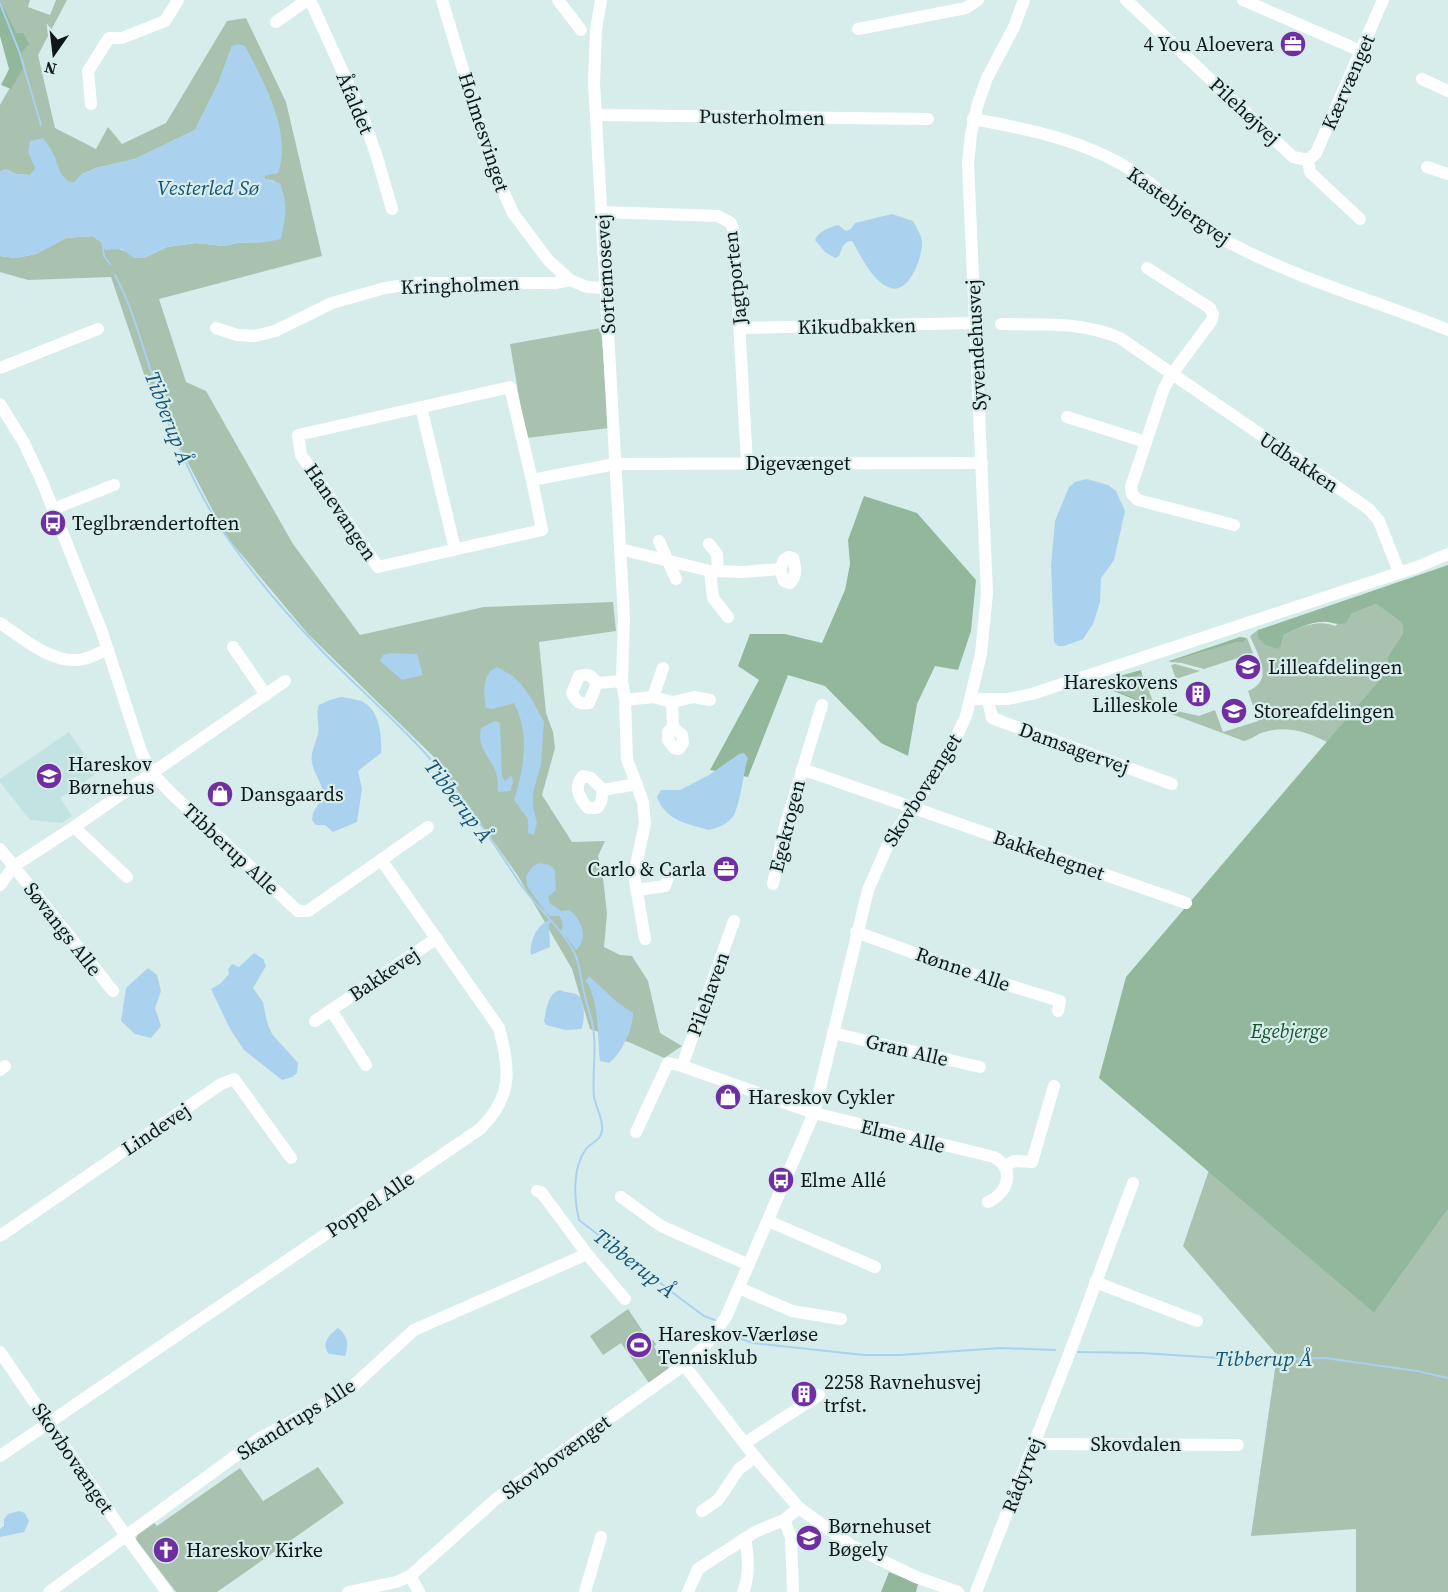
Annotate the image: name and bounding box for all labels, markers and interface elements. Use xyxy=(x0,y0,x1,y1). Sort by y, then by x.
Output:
north arrow xyxy=(24,24,84,84)
office icon: 4 You Aloevera xyxy=(1278,29,1308,59)
street label: Kærvænget xyxy=(1314,29,1382,134)
place label: 4 You Aloevera xyxy=(1143,30,1275,58)
text: N xyxy=(42,56,59,81)
street label: Åfaldet xyxy=(330,68,381,139)
street label: Holmesvinget xyxy=(452,69,517,196)
street label: Pilehøjvej xyxy=(1203,71,1287,151)
street label: Pusterholmen xyxy=(699,102,825,132)
street label: Kastebjergvej xyxy=(1122,160,1236,252)
water label: Vesterled Sø xyxy=(157,173,260,202)
street label: Sortemosevej xyxy=(588,213,622,335)
street label: Jagtporten xyxy=(716,230,754,327)
street label: Kringholmen xyxy=(400,269,520,301)
street label: Syvendehusvej xyxy=(959,279,993,411)
street label: Kikudbakken xyxy=(797,311,917,341)
water label: Tibberup Å xyxy=(138,367,200,469)
street label: Udbakken xyxy=(1254,425,1344,499)
street label: Digevænget xyxy=(746,449,851,477)
street label: Hanevangen xyxy=(298,458,384,566)
bus stop icon: Teglbrændertoften xyxy=(38,508,68,538)
place label: Teglbrændertoften xyxy=(72,509,240,537)
school or university icon: Lilleafdelingen xyxy=(1233,652,1263,682)
place label: Lilleafdelingen xyxy=(1268,653,1403,681)
place label: Hareskovens Lilleskole xyxy=(1063,668,1178,719)
building icon: Hareskovens Lilleskole xyxy=(1183,679,1213,709)
school or university icon: Storeafdelingen xyxy=(1219,696,1249,726)
place label: Storeafdelingen xyxy=(1254,697,1395,725)
street label: Damsagervej xyxy=(1015,715,1133,781)
street label: Skovbovænget xyxy=(876,728,968,852)
place label: Hareskov Børnehus xyxy=(68,750,154,801)
water label: Tibberup Å xyxy=(418,753,500,849)
school or university icon: Hareskov Børnehus xyxy=(34,761,64,791)
street label: Egekrogen xyxy=(762,777,812,875)
shop icon: Dansgaards xyxy=(205,779,235,809)
place label: Dansgaards xyxy=(240,780,344,808)
street label: Tibberup Alle xyxy=(177,797,285,901)
street label: Bakkehegnet xyxy=(990,823,1109,887)
office icon: Carlo & Carla xyxy=(711,854,741,884)
place label: Carlo & Carla xyxy=(588,855,707,883)
street label: Søvangs Alle xyxy=(17,876,109,982)
street label: Bakkevej xyxy=(343,940,425,1008)
street label: Rønne Alle xyxy=(912,940,1014,998)
street label: Pilehaven xyxy=(680,948,736,1040)
park label: Egebjerge xyxy=(1249,1017,1328,1045)
street label: Gran Alle xyxy=(863,1027,951,1073)
shop icon: Hareskov Cykler xyxy=(713,1082,743,1112)
place label: Hareskov Cykler xyxy=(748,1083,895,1111)
street label: Lindevej xyxy=(116,1096,196,1162)
street label: Elme Alle xyxy=(858,1112,948,1160)
street label: Poppel Alle xyxy=(320,1164,420,1244)
bus stop icon: Elme Allé xyxy=(766,1165,796,1195)
place label: Elme Allé xyxy=(800,1166,886,1194)
water label: Tibberup Å xyxy=(587,1221,683,1305)
place label: Hareskov-Værløse Tennisklub xyxy=(658,1320,818,1371)
sports icon: Hareskov-Værløse Tennisklub xyxy=(624,1330,654,1360)
water label: Tibberup Å xyxy=(1215,1344,1313,1373)
place label: 2258 Ravnehusvej trfst. xyxy=(824,1368,981,1419)
street label: Skandrups Alle xyxy=(231,1371,361,1467)
building icon: 2258 Ravnehusvej trfst. xyxy=(789,1379,819,1409)
street label: Skovbovænget xyxy=(26,1397,121,1519)
street label: Skovbovænget xyxy=(496,1408,617,1506)
street label: Skovdalen xyxy=(1091,1430,1181,1458)
street label: Rådyrvej xyxy=(995,1433,1049,1517)
place label: Børnehuset Bøgely xyxy=(828,1512,932,1563)
school or university icon: Børnehuset Bøgely xyxy=(794,1523,824,1553)
church icon: Hareskov Kirke xyxy=(151,1535,181,1565)
place label: Hareskov Kirke xyxy=(186,1536,323,1564)

